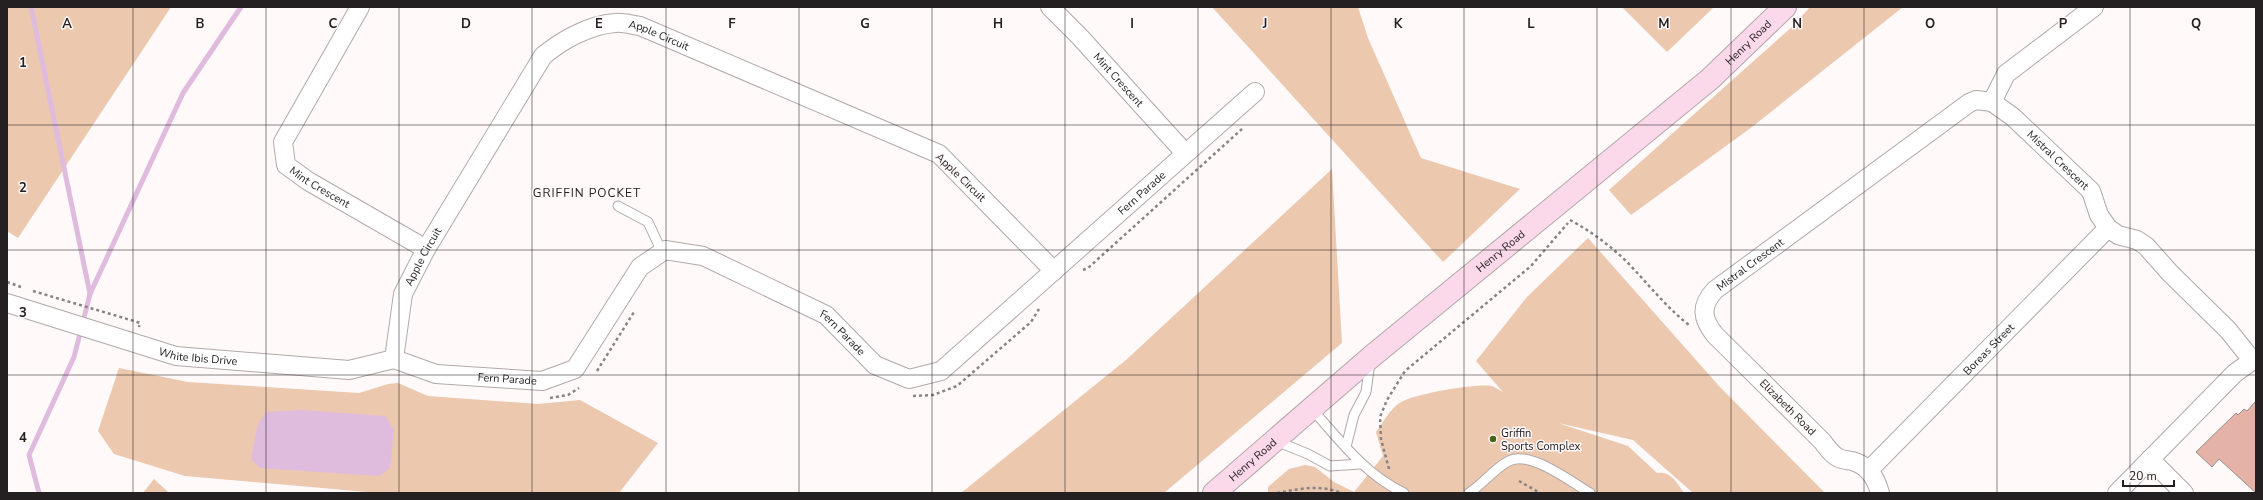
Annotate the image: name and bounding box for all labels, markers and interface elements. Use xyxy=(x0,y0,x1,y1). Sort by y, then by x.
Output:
text: A xyxy=(62,15,72,33)
text: B xyxy=(196,15,205,33)
text: C xyxy=(329,15,338,33)
text: D xyxy=(461,15,471,33)
text: E xyxy=(595,15,603,33)
text: F xyxy=(728,15,736,33)
text: G xyxy=(860,15,870,33)
text: H xyxy=(993,15,1003,33)
text: I xyxy=(1130,15,1134,33)
text: J xyxy=(1262,15,1267,33)
text: K xyxy=(1394,15,1403,33)
text: L xyxy=(1527,15,1535,33)
text: M xyxy=(1658,15,1670,33)
text: N xyxy=(1792,15,1802,33)
text: O xyxy=(1925,15,1935,33)
text: P xyxy=(2059,15,2068,33)
text: Q xyxy=(2191,15,2201,33)
street label: Apple Circuit xyxy=(627,17,691,54)
street label: Henry Road xyxy=(1722,17,1775,69)
street label: Mint Crescent xyxy=(1090,50,1147,110)
text: 1 xyxy=(19,54,27,72)
street label: Mistral Crescent xyxy=(2024,127,2092,193)
street label: Apple Circuit xyxy=(932,150,989,205)
street label: Mint Crescent xyxy=(286,163,353,212)
street label: Fern Parade xyxy=(1115,168,1169,219)
text: 2 xyxy=(19,179,27,197)
district label: GRIFFIN POCKET xyxy=(533,185,641,201)
street label: Apple Circuit xyxy=(401,225,445,289)
street label: Henry Road xyxy=(1473,227,1528,276)
street label: Mistral Crescent xyxy=(1713,235,1787,295)
text: 3 xyxy=(19,304,27,322)
street label: Fern Parade xyxy=(817,306,869,359)
street label: Boreas Street xyxy=(1960,320,2018,379)
street label: White Ibis Drive xyxy=(157,344,238,369)
street label: Fern Parade xyxy=(477,370,537,389)
street label: Elizabeth Road xyxy=(1756,376,1819,439)
place label: Griffin Sports Complex xyxy=(1501,426,1580,454)
text: 4 xyxy=(19,429,27,447)
marker: Griffin Sports Complex xyxy=(1488,434,1498,444)
street label: Henry Road xyxy=(1226,435,1280,485)
scale bar xyxy=(2123,462,2174,488)
text: 20 m xyxy=(2129,468,2157,484)

